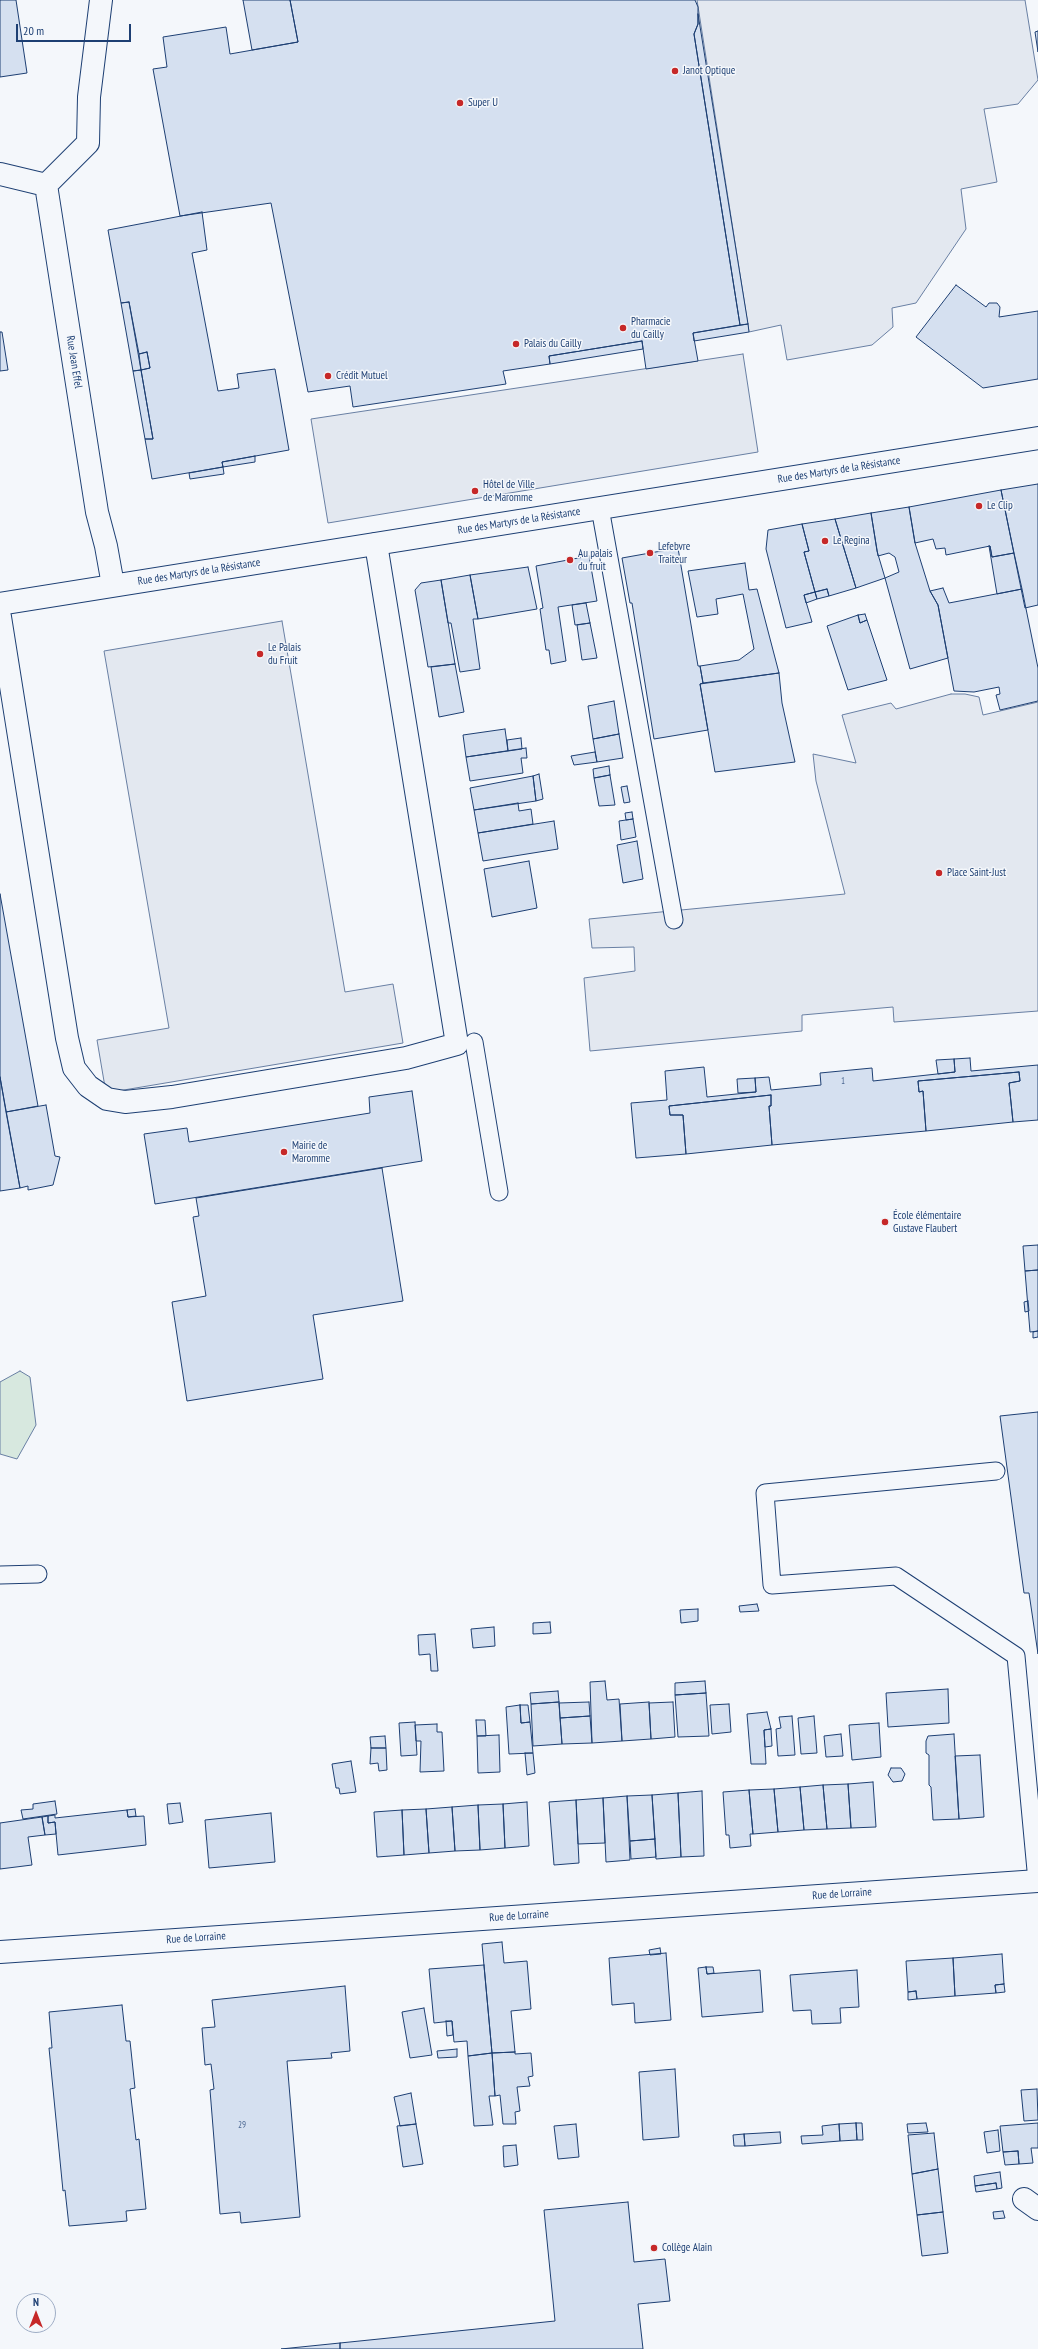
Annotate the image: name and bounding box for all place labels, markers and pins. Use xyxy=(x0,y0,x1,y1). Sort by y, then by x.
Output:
place label: Janot Optique xyxy=(683,64,735,78)
marker: Janot Optique xyxy=(670,66,680,76)
place label: Super U xyxy=(468,96,498,110)
marker: Super U xyxy=(455,98,465,108)
place label: Pharmacie du Cailly xyxy=(631,315,671,341)
marker: Pharmacie du Cailly xyxy=(618,323,628,333)
place label: Palais du Cailly xyxy=(524,337,581,351)
marker: Palais du Cailly xyxy=(511,339,521,349)
place label: Crédit Mutuel xyxy=(336,369,388,383)
marker: Crédit Mutuel xyxy=(323,371,333,381)
place label: Hôtel de Ville de Maromme xyxy=(483,478,535,504)
marker: Hôtel de Ville de Maromme xyxy=(470,486,480,496)
place label: Le Clip xyxy=(987,499,1013,513)
marker: Le Clip xyxy=(974,501,984,511)
place label: Le Regina xyxy=(833,534,870,548)
marker: Le Regina xyxy=(820,536,830,546)
place label: Lefebvre Traiteur xyxy=(658,540,690,566)
place label: Au palais du fruit xyxy=(578,547,613,573)
marker: Lefebvre Traiteur xyxy=(645,548,655,558)
marker: Au palais du fruit xyxy=(565,555,575,565)
place label: Le Palais du Fruit xyxy=(268,641,301,667)
marker: Le Palais du Fruit xyxy=(255,649,265,659)
place label: Place Saint-Just xyxy=(947,866,1006,880)
marker: Place Saint-Just xyxy=(934,868,944,878)
place label: Mairie de Maromme xyxy=(292,1139,330,1165)
marker: Mairie de Maromme xyxy=(279,1147,289,1157)
place label: École élémentaire Gustave Flaubert xyxy=(893,1209,961,1235)
marker: École élémentaire Gustave Flaubert xyxy=(880,1217,890,1227)
place label: Collège Alain xyxy=(662,2241,712,2255)
marker: Collège Alain xyxy=(649,2243,659,2253)

